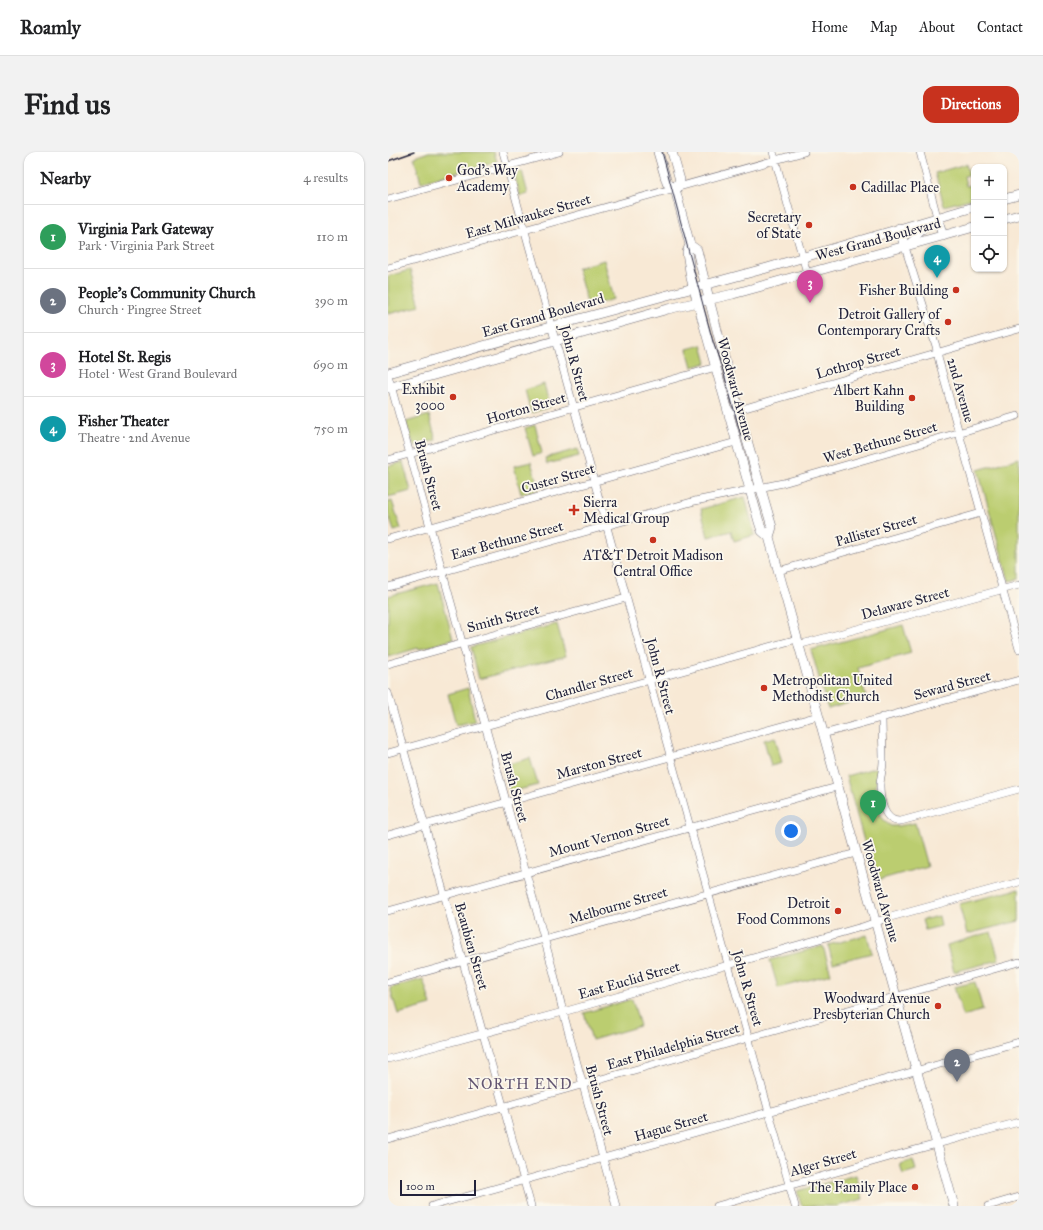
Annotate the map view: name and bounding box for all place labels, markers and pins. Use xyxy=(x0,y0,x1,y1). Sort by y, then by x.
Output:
place label: God's Way Academy xyxy=(456,162,518,195)
marker: God's Way Academy xyxy=(444,173,454,183)
place label: Cadillac Place xyxy=(861,179,939,196)
marker: Cadillac Place xyxy=(848,182,858,192)
place label: Secretary of State xyxy=(748,209,801,242)
marker: Secretary of State xyxy=(804,220,814,230)
pin: 4 xyxy=(924,245,950,278)
pin: 3 xyxy=(797,270,823,303)
place label: Fisher Building xyxy=(859,282,948,299)
marker: Fisher Building xyxy=(951,285,961,295)
place label: Detroit Gallery of Contemporary Crafts xyxy=(818,306,942,339)
marker: Detroit Gallery of Contemporary Crafts xyxy=(943,317,953,327)
place label: Exhibit 3000 xyxy=(402,381,445,414)
place label: Albert Kahn Building xyxy=(833,382,904,415)
marker: Exhibit 3000 xyxy=(448,392,458,402)
marker: Albert Kahn Building xyxy=(907,393,917,403)
place label: Sierra Medical Group xyxy=(583,494,670,527)
marker: Sierra Medical Group xyxy=(568,504,580,516)
marker: AT&T Detroit Madison Central Office xyxy=(648,535,658,545)
place label: AT&T Detroit Madison Central Office xyxy=(582,547,723,580)
place label: Metropolitan United Methodist Church xyxy=(772,672,892,705)
marker: Metropolitan United Methodist Church xyxy=(759,683,769,693)
pin: 1 xyxy=(860,790,886,823)
place label: Detroit Food Commons xyxy=(737,895,830,928)
marker: Detroit Food Commons xyxy=(833,906,843,916)
place label: Woodward Avenue Presbyterian Church xyxy=(813,990,930,1023)
marker: Woodward Avenue Presbyterian Church xyxy=(933,1001,943,1011)
pin: 2 xyxy=(944,1049,970,1082)
place label: The Family Place xyxy=(808,1179,907,1196)
marker: The Family Place xyxy=(910,1182,920,1192)

